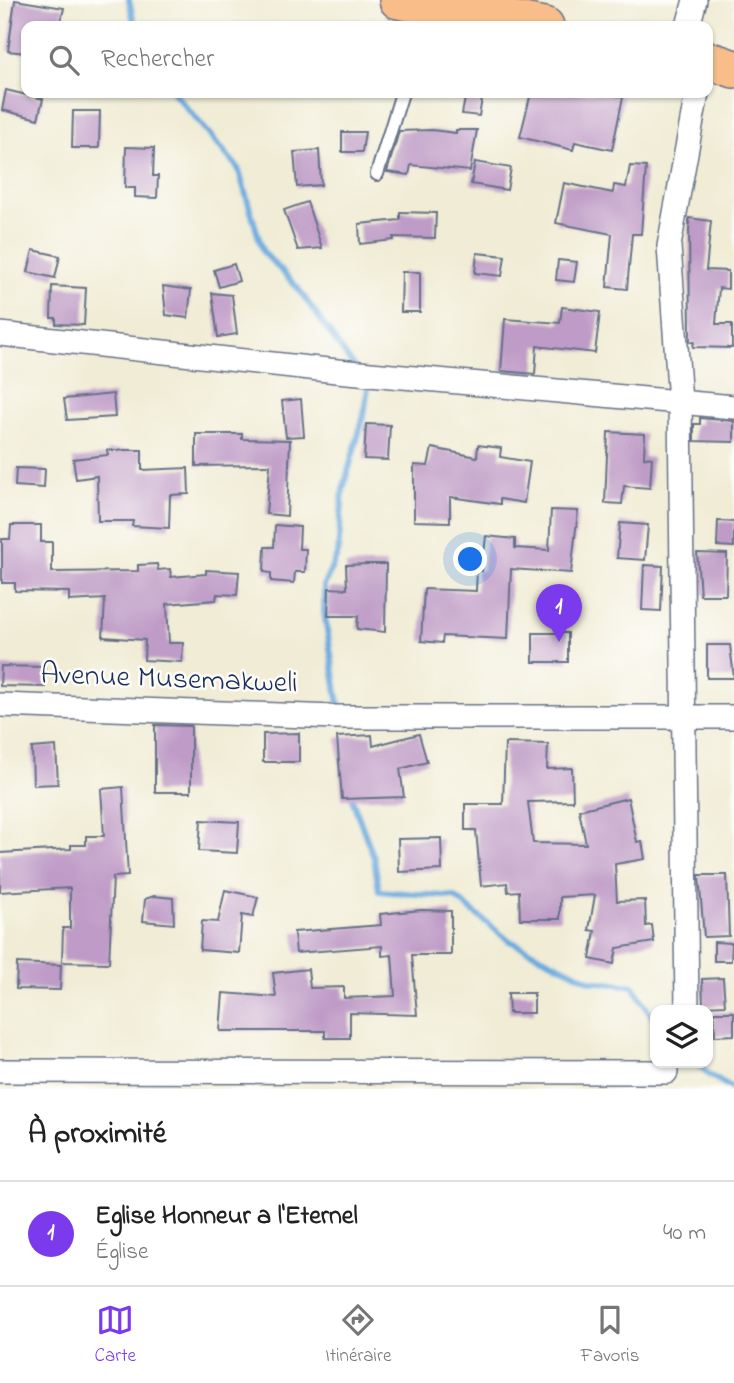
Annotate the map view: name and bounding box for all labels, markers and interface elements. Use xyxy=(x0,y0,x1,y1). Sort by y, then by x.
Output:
search box xyxy=(21,21,713,98)
icon: search xyxy=(45,41,83,79)
text: Rechercher xyxy=(101,41,214,79)
your location xyxy=(453,542,487,576)
pin: 1 xyxy=(536,584,582,642)
street label: Avenue Musemakweli xyxy=(40,654,298,706)
map controls xyxy=(650,1005,713,1068)
button: layers xyxy=(650,1005,713,1068)
text: À proximité xyxy=(28,1113,166,1157)
text: Eglise Honneur a l'Eternel xyxy=(95,1198,358,1236)
text: 1 xyxy=(47,1217,55,1250)
text: 40 m xyxy=(663,1217,706,1250)
text: Église xyxy=(95,1236,148,1269)
tab: Carte xyxy=(95,1301,136,1370)
tab: Itinéraire xyxy=(325,1301,391,1370)
tab: Favoris xyxy=(581,1301,639,1370)

